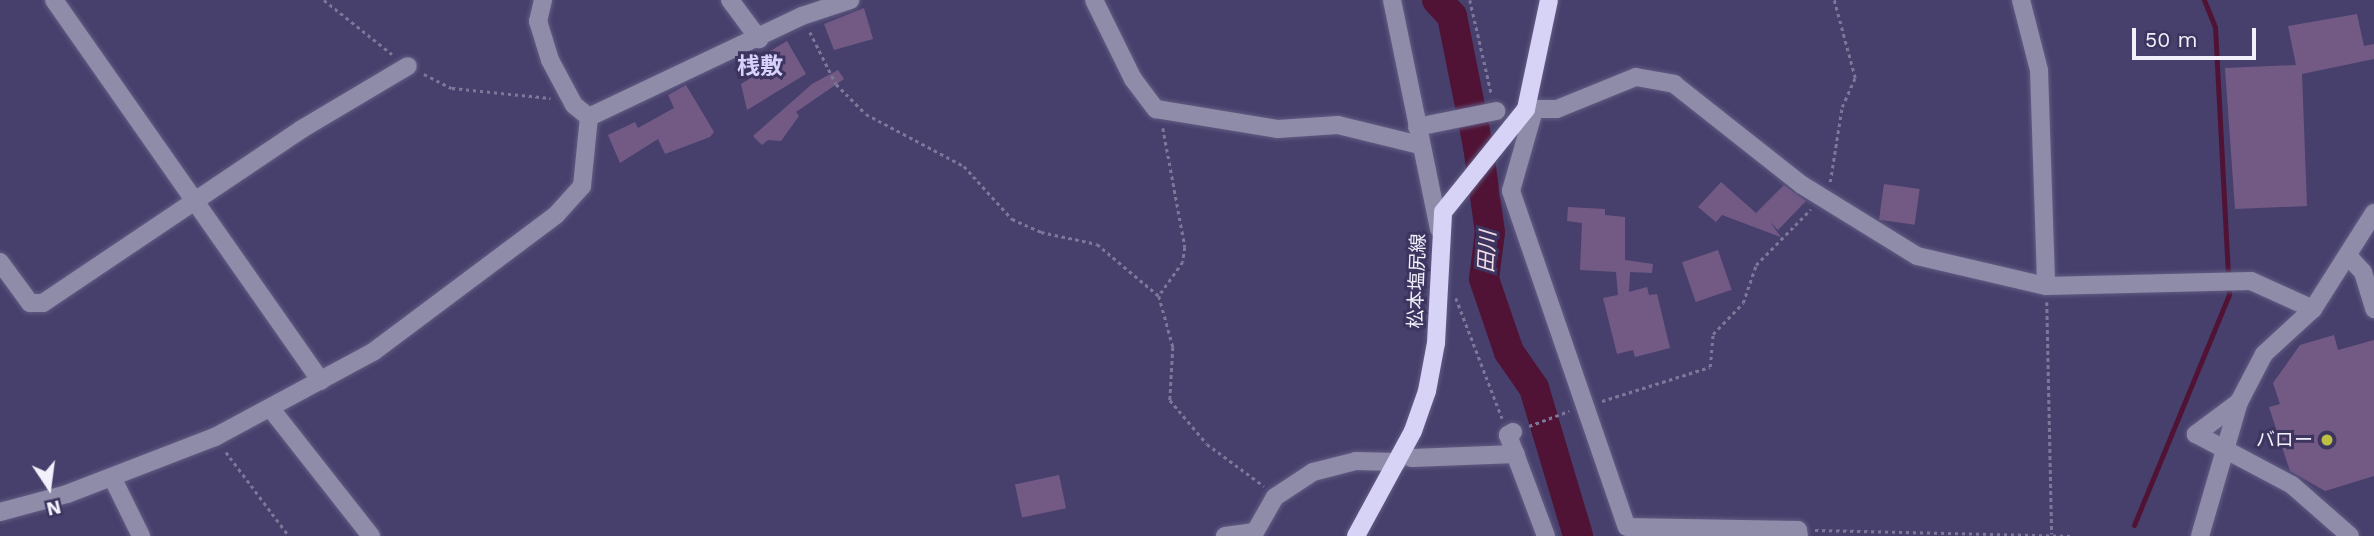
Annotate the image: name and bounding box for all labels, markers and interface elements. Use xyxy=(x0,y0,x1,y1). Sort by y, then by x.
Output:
scale bar xyxy=(2136,14,2260,58)
text: 50 m xyxy=(2145,27,2197,52)
district label: 桟敷 xyxy=(737,53,783,81)
water label: 田川 xyxy=(1473,230,1501,274)
street label: 松本塩尻線 xyxy=(1404,233,1430,329)
place label: バロー xyxy=(2256,429,2313,451)
marker: バロー xyxy=(2319,432,2335,448)
north arrow xyxy=(14,452,84,522)
text: N xyxy=(44,495,63,521)

